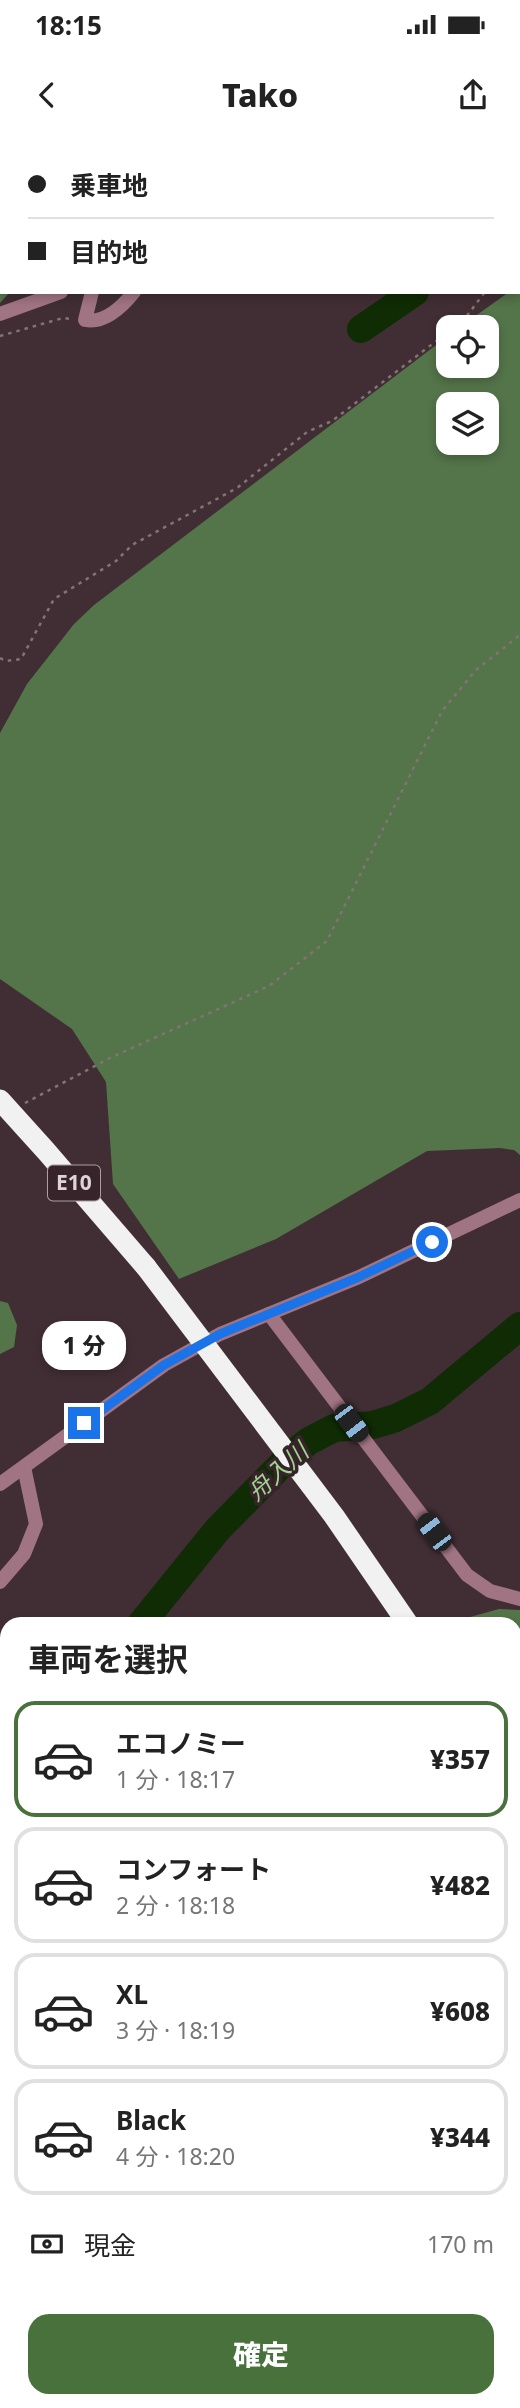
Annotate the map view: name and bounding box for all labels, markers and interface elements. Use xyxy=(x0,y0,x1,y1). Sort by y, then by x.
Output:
text: 18:15 xyxy=(35,7,102,43)
text: Tako xyxy=(222,73,298,116)
icon: back xyxy=(28,76,66,114)
icon: share xyxy=(454,76,492,114)
text: 乗車地 xyxy=(70,167,148,203)
text: 目的地 xyxy=(70,234,148,270)
map controls xyxy=(436,315,499,455)
button: locate xyxy=(436,315,499,378)
button: layers xyxy=(436,392,499,455)
road number: E10 xyxy=(48,1166,100,1200)
route start xyxy=(416,1226,448,1258)
callout: 1 分 xyxy=(42,1322,126,1370)
text: 1 分 xyxy=(63,1329,105,1361)
car xyxy=(330,1400,373,1446)
route end xyxy=(68,1407,100,1439)
water label: 舟入川 xyxy=(239,1433,317,1507)
car xyxy=(413,1509,456,1555)
text: 車両を選択 xyxy=(28,1637,188,1680)
text: エコノミー xyxy=(116,1725,246,1761)
icon: car xyxy=(32,1728,95,1791)
text: ¥357 xyxy=(430,1741,490,1777)
text: 1 分 · 18:17 xyxy=(116,1763,235,1795)
text: コンフォート xyxy=(116,1851,271,1887)
icon: car xyxy=(32,1854,95,1917)
text: ¥482 xyxy=(430,1867,490,1903)
text: 2 分 · 18:18 xyxy=(116,1889,235,1921)
text: XL xyxy=(116,1976,148,2012)
icon: car xyxy=(32,1980,95,2043)
text: ¥608 xyxy=(430,1993,490,2029)
text: 3 分 · 18:19 xyxy=(116,2014,235,2046)
text: Black xyxy=(116,2102,186,2138)
icon: car xyxy=(32,2106,95,2169)
text: ¥344 xyxy=(430,2119,490,2155)
text: 4 分 · 18:20 xyxy=(116,2140,235,2172)
icon: cash xyxy=(28,2225,66,2263)
text: 現金 xyxy=(84,2227,136,2263)
text: 170 m xyxy=(427,2228,494,2260)
button: 確定 xyxy=(28,2314,494,2394)

